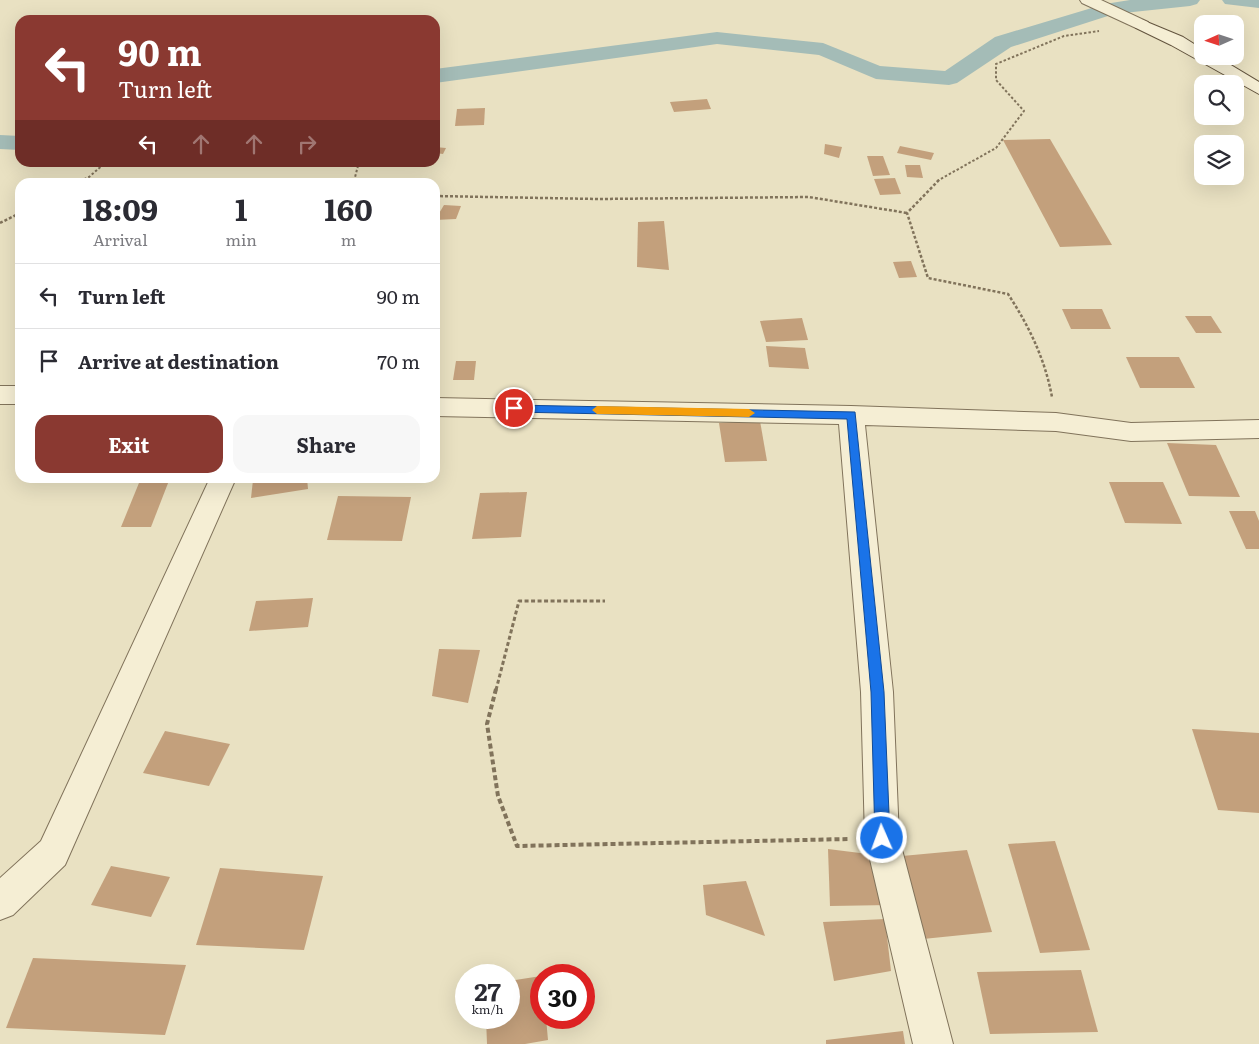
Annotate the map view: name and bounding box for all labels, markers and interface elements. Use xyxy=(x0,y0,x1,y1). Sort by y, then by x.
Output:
north arrow xyxy=(1194,15,1244,65)
map controls xyxy=(1194,15,1244,185)
text: 90 m xyxy=(118,25,202,77)
icon: left xyxy=(35,35,100,100)
text: Turn left xyxy=(118,72,212,105)
button: search xyxy=(1194,75,1244,125)
icon: left xyxy=(134,130,162,158)
icon: ahead xyxy=(187,130,215,158)
icon: ahead xyxy=(240,130,268,158)
icon: right xyxy=(293,130,321,158)
button: layers xyxy=(1194,135,1244,185)
text: 18:09 xyxy=(82,186,158,230)
text: 1 xyxy=(235,186,247,230)
text: 160 xyxy=(324,186,373,230)
text: Arrival xyxy=(93,227,148,251)
text: min xyxy=(225,227,257,251)
text: m xyxy=(341,227,356,251)
icon: left xyxy=(35,282,63,310)
text: Turn left xyxy=(78,282,165,310)
text: 90 m xyxy=(377,282,420,310)
icon: arrive xyxy=(35,347,63,375)
text: Arrive at destination xyxy=(78,347,279,375)
text: 70 m xyxy=(377,347,420,375)
pin xyxy=(493,387,535,429)
icon: arrive xyxy=(500,394,528,422)
button: Exit xyxy=(35,415,223,473)
button: Share xyxy=(233,415,420,473)
position arrow xyxy=(855,811,907,863)
speed limit sign: 30 xyxy=(530,964,595,1029)
text: 27 xyxy=(474,972,501,1009)
text: km/h xyxy=(472,1000,503,1018)

